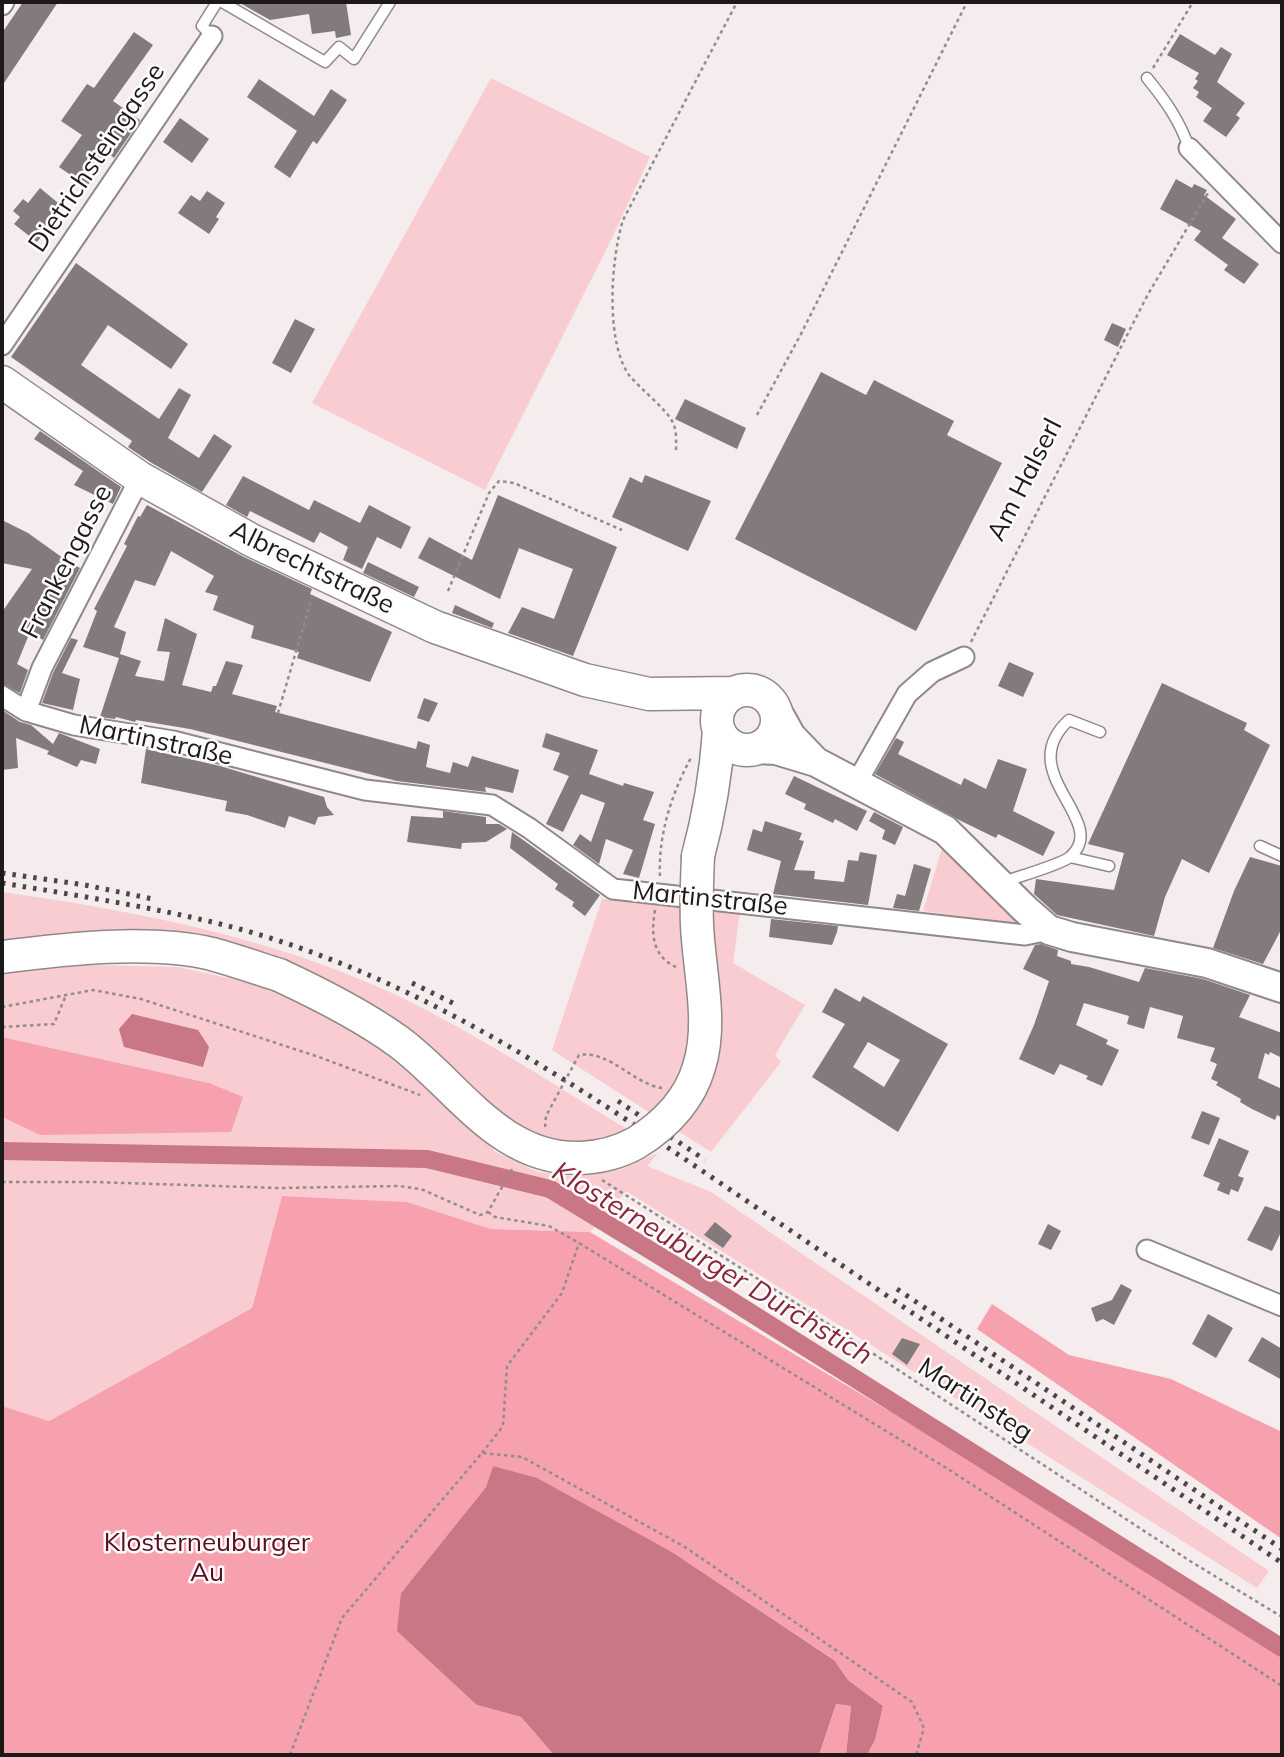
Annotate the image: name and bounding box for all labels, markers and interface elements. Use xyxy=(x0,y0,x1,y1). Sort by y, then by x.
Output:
street label: Dietrichsteingasse xyxy=(22,58,172,258)
street label: Am Halserl xyxy=(981,414,1069,546)
street label: Frankengasse xyxy=(15,480,119,644)
street label: Albrechtstraße xyxy=(225,515,399,621)
street label: Martinstraße xyxy=(76,710,236,772)
street label: Martinstraße xyxy=(631,875,789,923)
water label: Klosterneuburger Durchstich xyxy=(546,1155,878,1373)
street label: Martinsteg xyxy=(912,1351,1038,1449)
park label: Klosterneuburger Au xyxy=(104,1527,310,1588)

